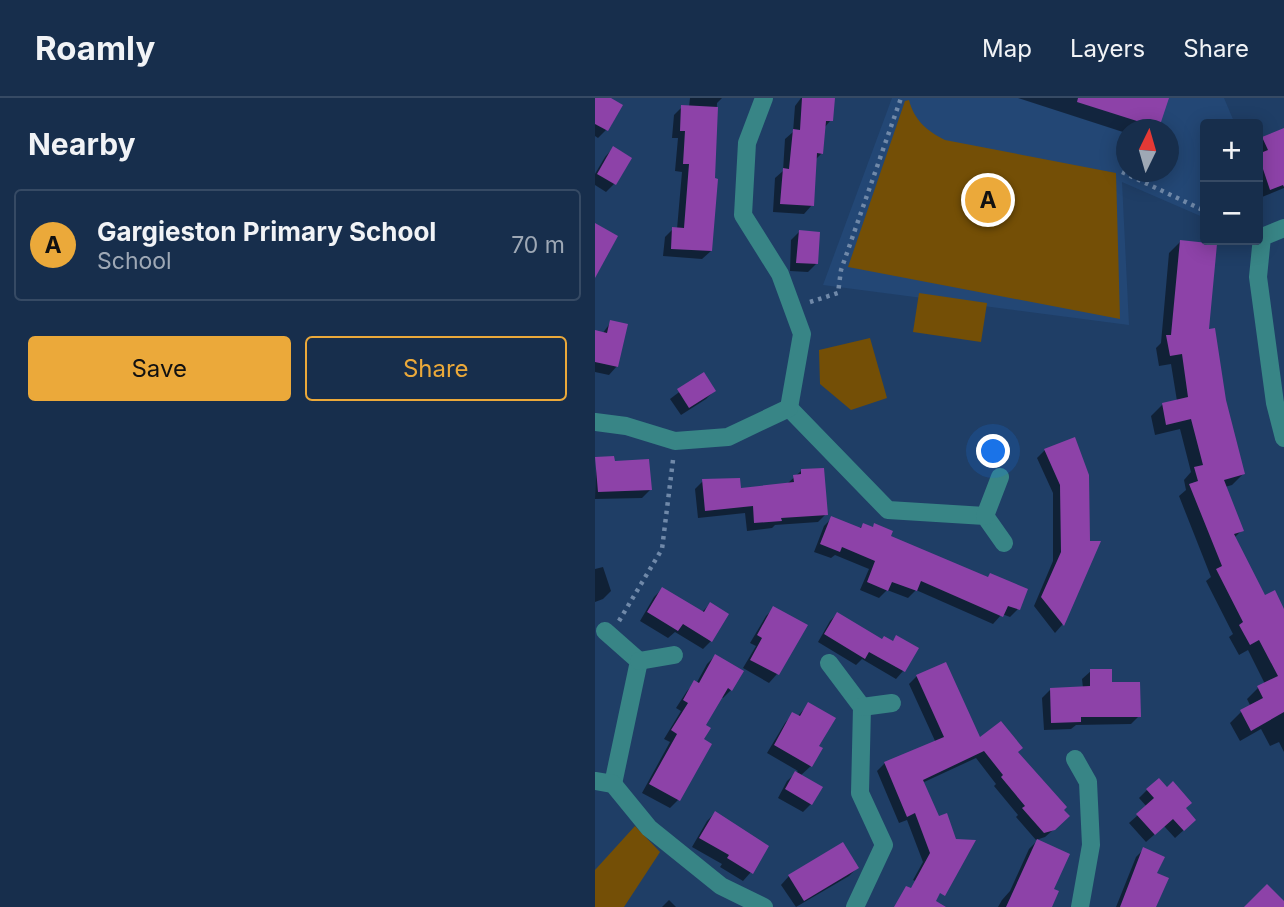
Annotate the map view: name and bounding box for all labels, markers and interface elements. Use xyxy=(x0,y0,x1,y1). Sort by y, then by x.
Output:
text: Roamly xyxy=(35,28,155,68)
text: Map xyxy=(982,34,1032,63)
text: Layers xyxy=(1070,34,1145,63)
text: Share xyxy=(1183,34,1249,63)
north arrow xyxy=(1116,119,1179,182)
map controls xyxy=(1200,119,1263,245)
button: + xyxy=(1200,119,1263,182)
text: Nearby xyxy=(28,126,136,162)
pin: A xyxy=(965,174,1011,226)
button: − xyxy=(1200,182,1263,245)
text: Gargieston Primary School xyxy=(97,216,436,247)
text: A xyxy=(44,231,62,259)
text: 70 m xyxy=(511,231,565,259)
text: School xyxy=(97,247,172,275)
button: Save xyxy=(28,336,291,401)
button: Share xyxy=(305,336,567,401)
your location xyxy=(976,434,1010,468)

